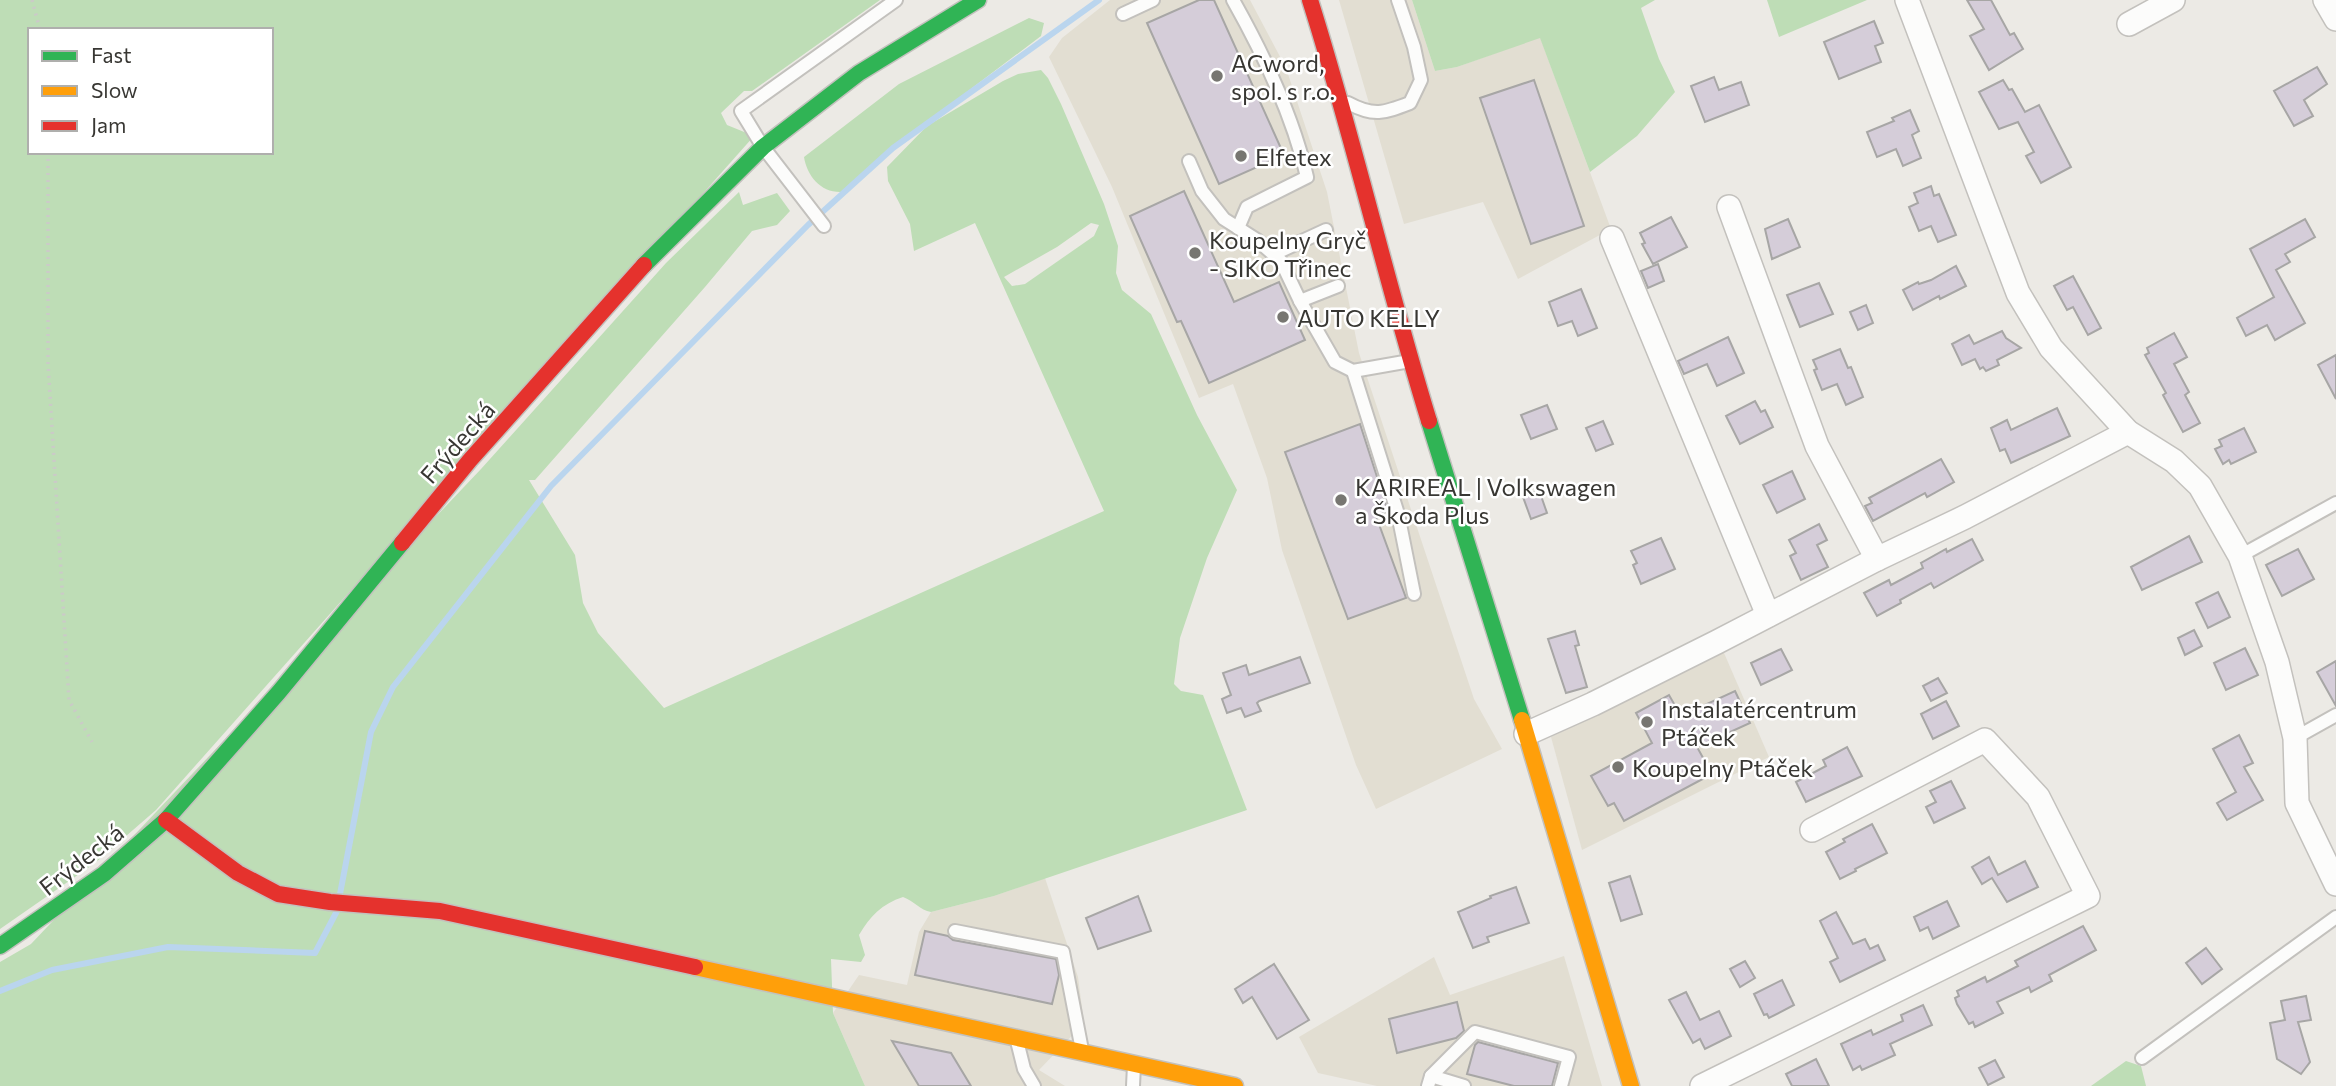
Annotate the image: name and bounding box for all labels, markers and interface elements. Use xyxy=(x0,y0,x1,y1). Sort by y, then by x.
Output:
legend xyxy=(28,28,273,154)
text: Fast xyxy=(91,42,132,67)
place label: ACword, spol. s r.o. xyxy=(1231,48,1335,105)
marker: ACword, spol. s r.o. xyxy=(1209,68,1225,84)
text: Slow xyxy=(91,77,138,102)
text: Jam xyxy=(91,112,126,137)
place label: Elfetex xyxy=(1255,142,1332,171)
marker: Elfetex xyxy=(1233,148,1249,164)
place label: Koupelny Gryč - SIKO Třinec xyxy=(1209,225,1367,282)
marker: Koupelny Gryč - SIKO Třinec xyxy=(1187,245,1203,261)
place label: AUTO KELLY xyxy=(1297,303,1440,332)
marker: AUTO KELLY xyxy=(1275,309,1291,325)
street label: Frýdecká xyxy=(414,395,500,489)
place label: KARIREAL | Volkswagen a Škoda Plus xyxy=(1355,472,1616,529)
marker: KARIREAL | Volkswagen a Škoda Plus xyxy=(1333,492,1349,508)
place label: Instalatércentrum Ptáček xyxy=(1661,694,1857,751)
marker: Instalatércentrum Ptáček xyxy=(1639,714,1655,730)
place label: Koupelny Ptáček xyxy=(1632,753,1813,782)
marker: Koupelny Ptáček xyxy=(1610,759,1626,775)
street label: Frýdecká xyxy=(33,817,129,901)

